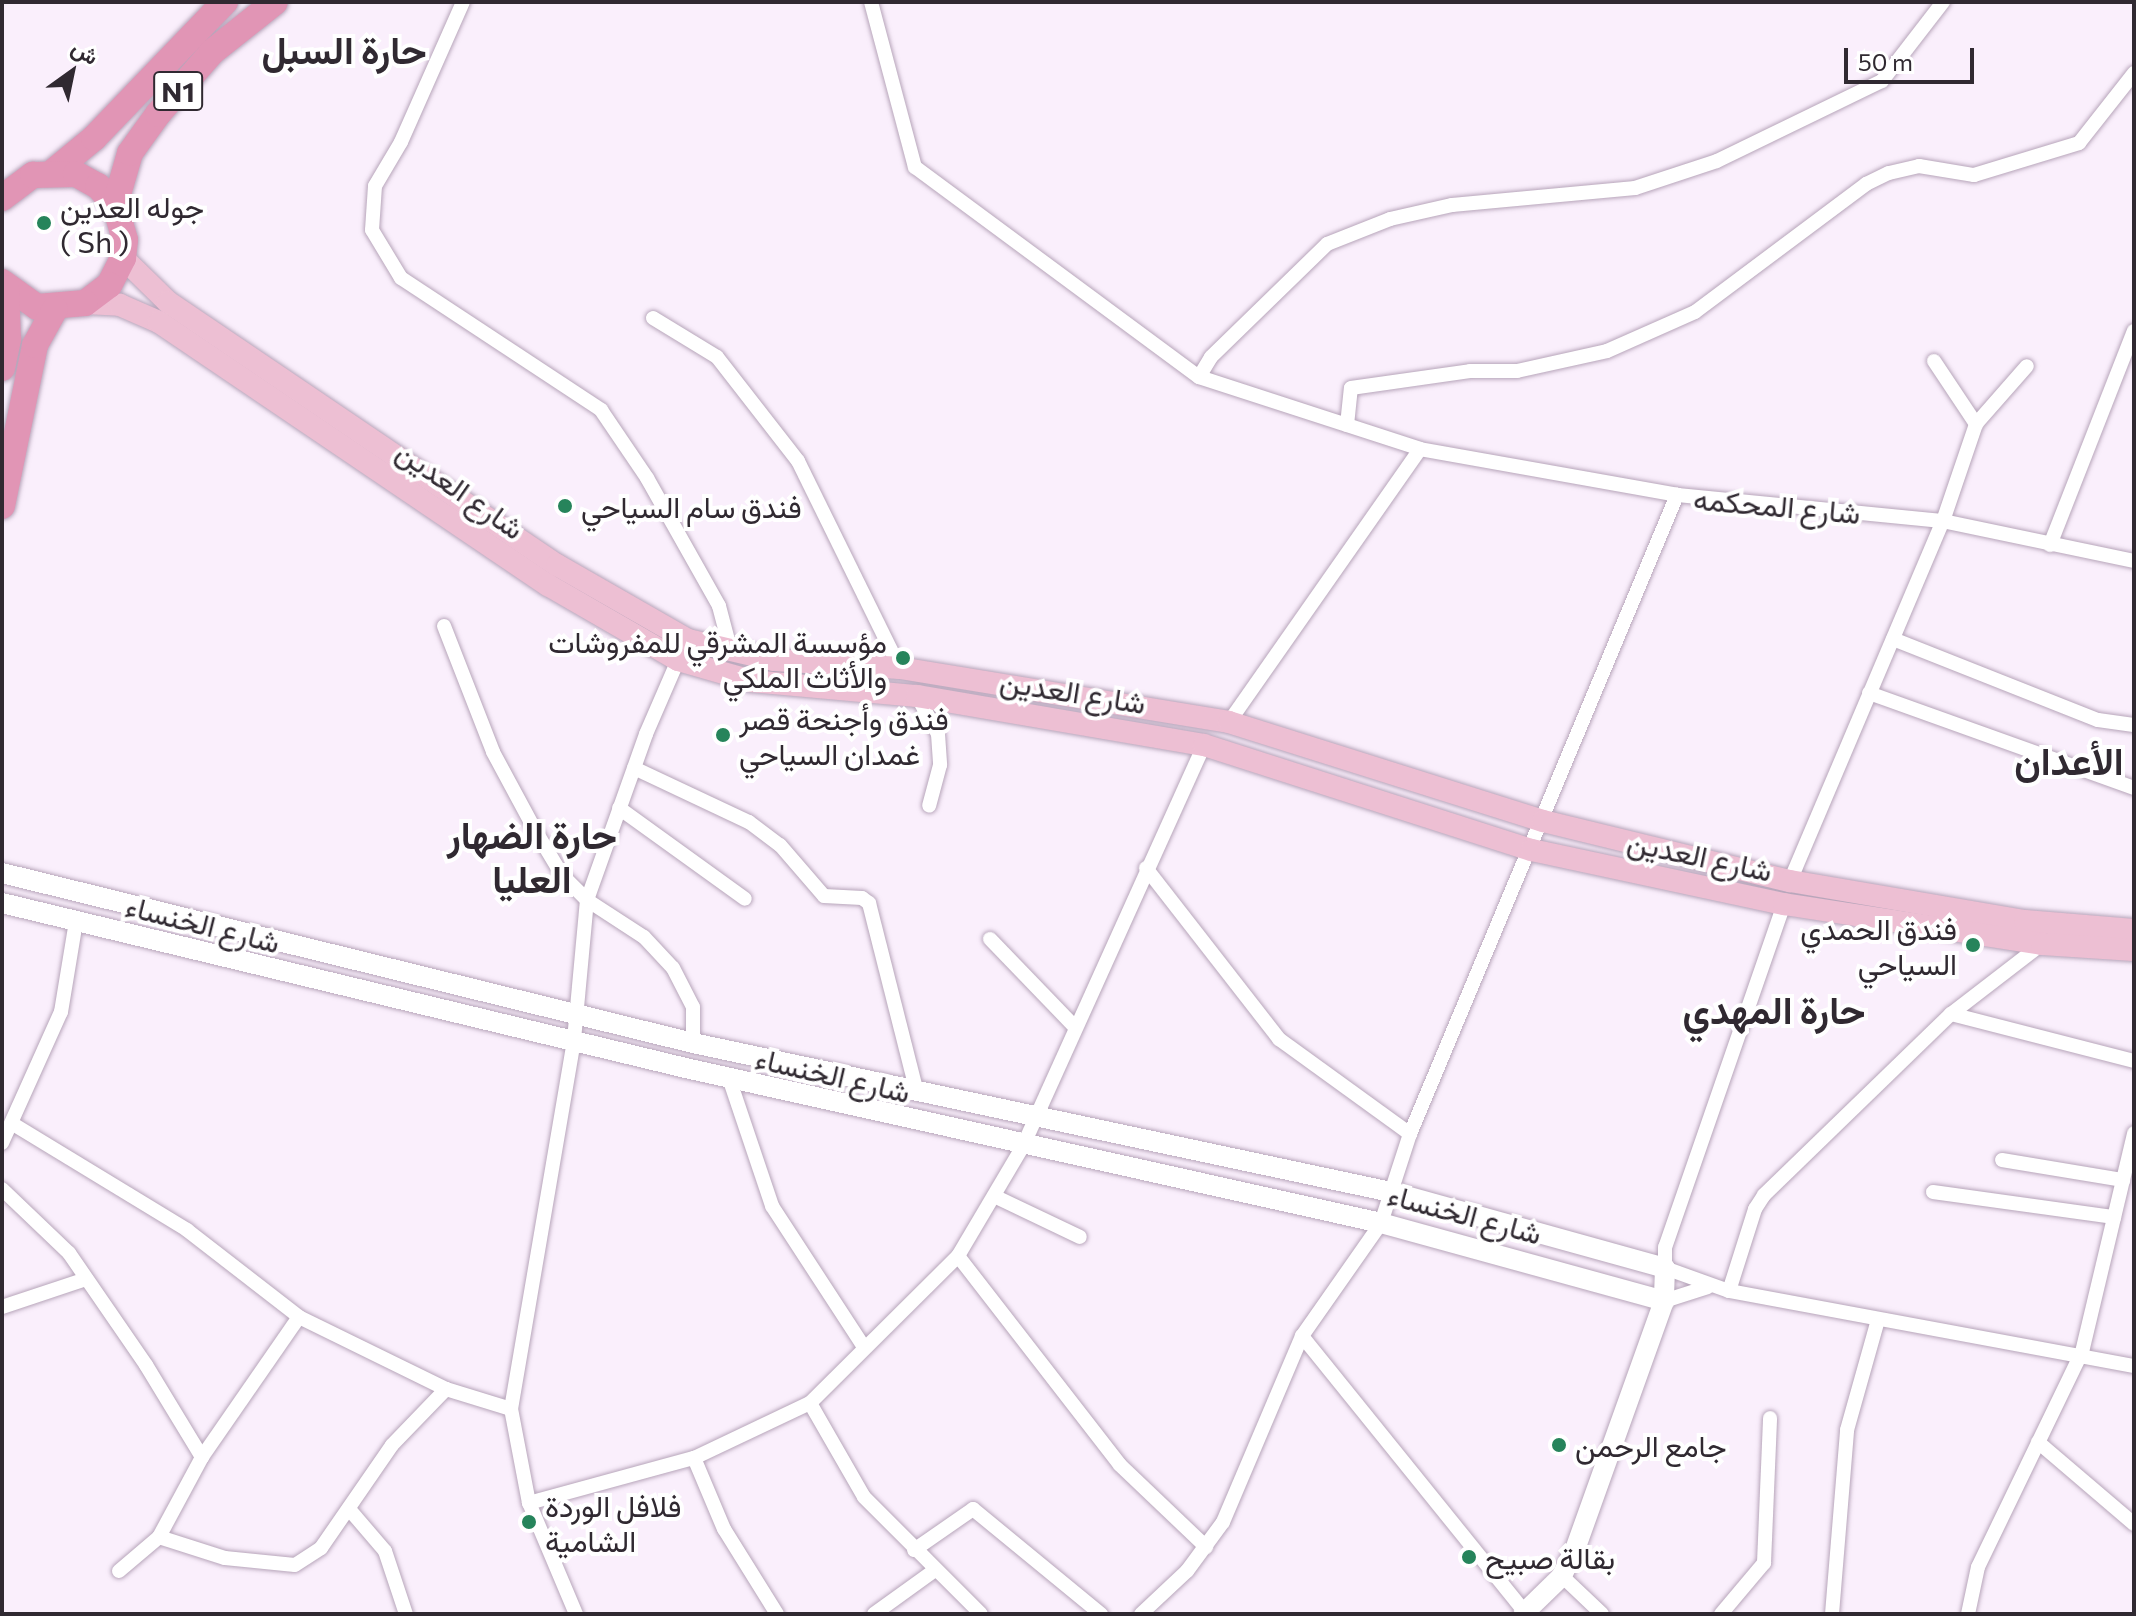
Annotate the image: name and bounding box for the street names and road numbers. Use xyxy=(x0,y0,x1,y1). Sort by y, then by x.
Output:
road number: N1 xyxy=(152,67,204,115)
street label: شارع العدين xyxy=(391,432,531,546)
street label: شارع المحكمه xyxy=(1692,480,1862,530)
street label: شارع العدين xyxy=(998,662,1148,720)
street label: شارع العدين xyxy=(1624,822,1776,888)
street label: شارع الخنساء xyxy=(122,886,284,960)
street label: شارع الخنساء xyxy=(752,1039,914,1109)
street label: شارع الخنساء xyxy=(1384,1175,1546,1251)

